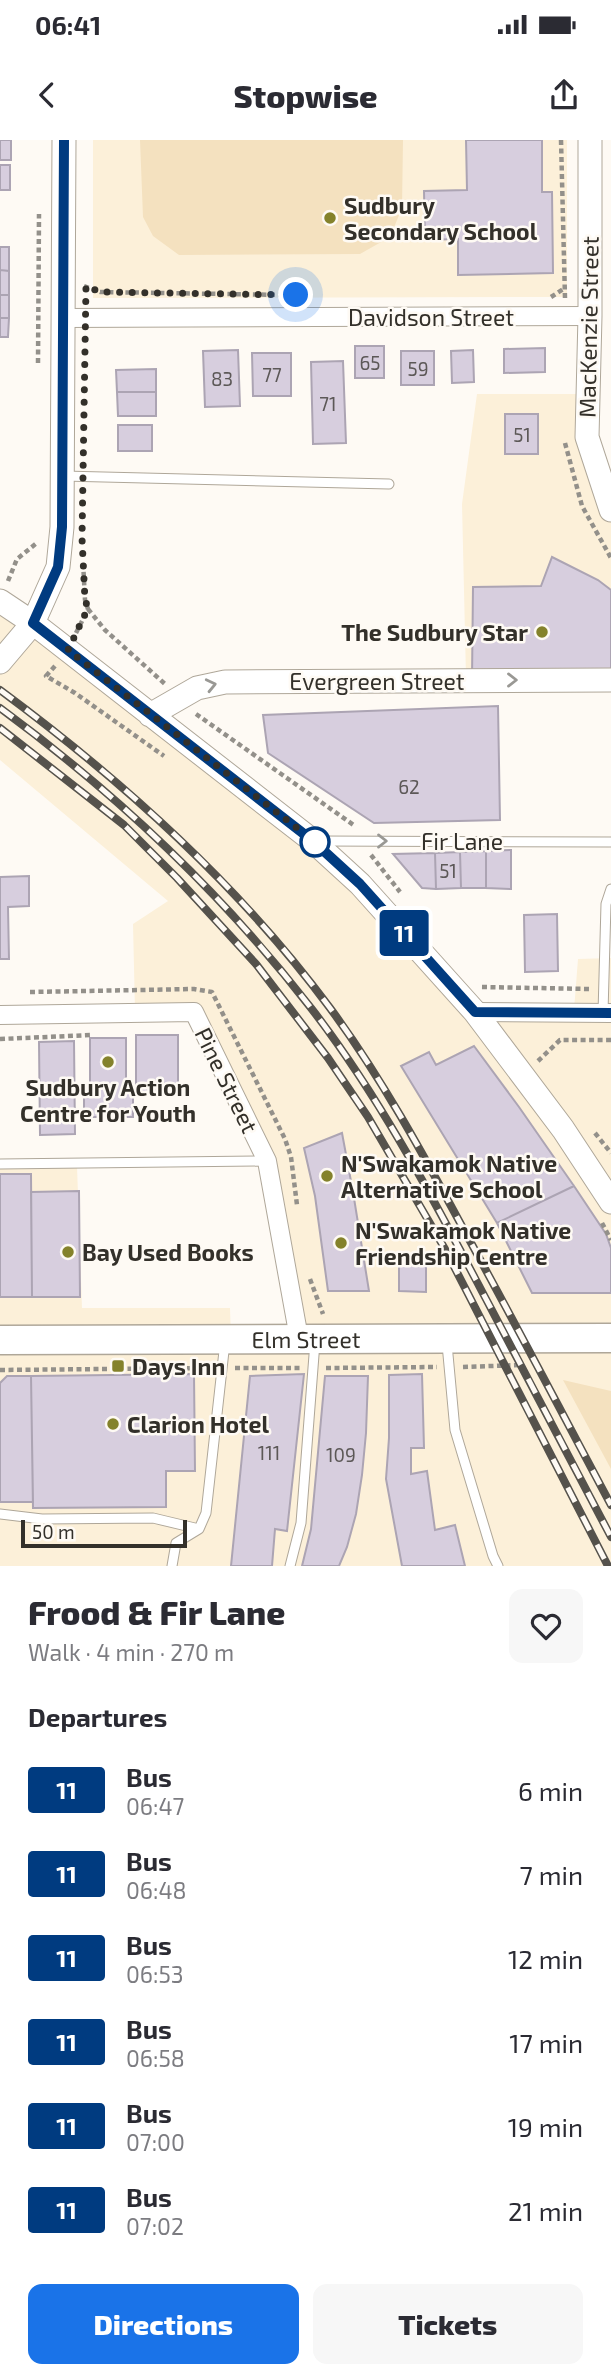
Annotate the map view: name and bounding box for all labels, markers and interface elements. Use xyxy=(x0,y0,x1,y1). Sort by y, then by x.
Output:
text: 06:41 xyxy=(35,9,101,40)
icon: back xyxy=(28,76,66,114)
text: Stopwise xyxy=(233,76,378,114)
icon: share xyxy=(545,76,583,114)
place label: Sudbury Secondary School xyxy=(344,191,538,245)
marker: Sudbury Secondary School xyxy=(322,210,338,226)
street label: MacKenzie Street xyxy=(572,236,604,418)
your location xyxy=(278,277,313,312)
street label: Davidson Street xyxy=(348,303,514,331)
house number: 65 xyxy=(359,351,381,374)
house number: 59 xyxy=(407,357,429,380)
house number: 77 xyxy=(262,363,282,386)
house number: 83 xyxy=(211,367,233,390)
house number: 71 xyxy=(319,392,337,415)
house number: 51 xyxy=(513,423,531,446)
place label: The Sudbury Star xyxy=(341,618,528,646)
marker: The Sudbury Star xyxy=(534,624,550,640)
street label: Evergreen Street xyxy=(289,667,465,695)
one-way arrow xyxy=(507,672,517,688)
one-way arrow xyxy=(205,679,217,693)
house number: 62 xyxy=(398,775,420,798)
unlabelled marker xyxy=(300,827,330,857)
street label: Fir Lane xyxy=(421,827,503,855)
one-way arrow xyxy=(377,833,387,849)
house number: 51 xyxy=(439,859,457,882)
line badge: 11 xyxy=(372,910,436,956)
text: 11 xyxy=(394,918,414,947)
street label: Pine Street xyxy=(189,1023,265,1138)
marker: Sudbury Action Centre for Youth xyxy=(100,1054,116,1070)
place label: Sudbury Action Centre for Youth xyxy=(20,1073,196,1127)
place label: N'Swakamok Native Alternative School xyxy=(341,1149,557,1203)
marker: N'Swakamok Native Alternative School xyxy=(319,1168,335,1184)
place label: N'Swakamok Native Friendship Centre xyxy=(355,1216,571,1270)
marker: N'Swakamok Native Friendship Centre xyxy=(333,1235,349,1251)
place label: Bay Used Books xyxy=(82,1238,254,1266)
marker: Bay Used Books xyxy=(60,1244,76,1260)
street label: Elm Street xyxy=(251,1325,361,1353)
place label: Days Inn xyxy=(132,1352,225,1380)
marker: Days Inn xyxy=(110,1358,126,1374)
place label: Clarion Hotel xyxy=(127,1410,270,1438)
marker: Clarion Hotel xyxy=(105,1416,121,1432)
house number: 111 xyxy=(258,1441,280,1464)
house number: 109 xyxy=(326,1443,356,1466)
scale bar xyxy=(21,1517,187,1549)
text: 50 m xyxy=(32,1520,75,1543)
button: heart xyxy=(509,1589,583,1663)
text: Frood & Fir Lane xyxy=(28,1592,285,1632)
text: Walk · 4 min · 270 m xyxy=(28,1638,234,1666)
text: Departures xyxy=(28,1701,167,1732)
text: Bus xyxy=(126,1761,172,1792)
text: 11 xyxy=(56,1775,77,1804)
text: 6 min xyxy=(518,1775,583,1806)
text: 06:47 xyxy=(126,1792,184,1820)
text: Bus xyxy=(126,1845,172,1876)
text: 11 xyxy=(56,1859,77,1888)
text: 7 min xyxy=(520,1859,583,1890)
text: 06:48 xyxy=(126,1876,187,1904)
text: Bus xyxy=(126,1929,172,1960)
text: 11 xyxy=(56,1943,77,1972)
text: 12 min xyxy=(508,1943,583,1974)
text: 06:53 xyxy=(126,1960,184,1988)
text: Bus xyxy=(126,2013,172,2044)
text: 11 xyxy=(56,2027,77,2056)
text: 17 min xyxy=(509,2027,583,2058)
text: 06:58 xyxy=(126,2044,185,2072)
text: Bus xyxy=(126,2097,172,2128)
text: 11 xyxy=(56,2111,77,2140)
text: 19 min xyxy=(508,2111,583,2142)
text: 07:00 xyxy=(126,2128,185,2156)
text: Bus xyxy=(126,2181,172,2212)
text: 11 xyxy=(56,2195,77,2224)
text: 21 min xyxy=(508,2195,583,2226)
text: 07:02 xyxy=(126,2212,184,2240)
button: Directions xyxy=(28,2284,299,2364)
button: Tickets xyxy=(313,2284,583,2364)

